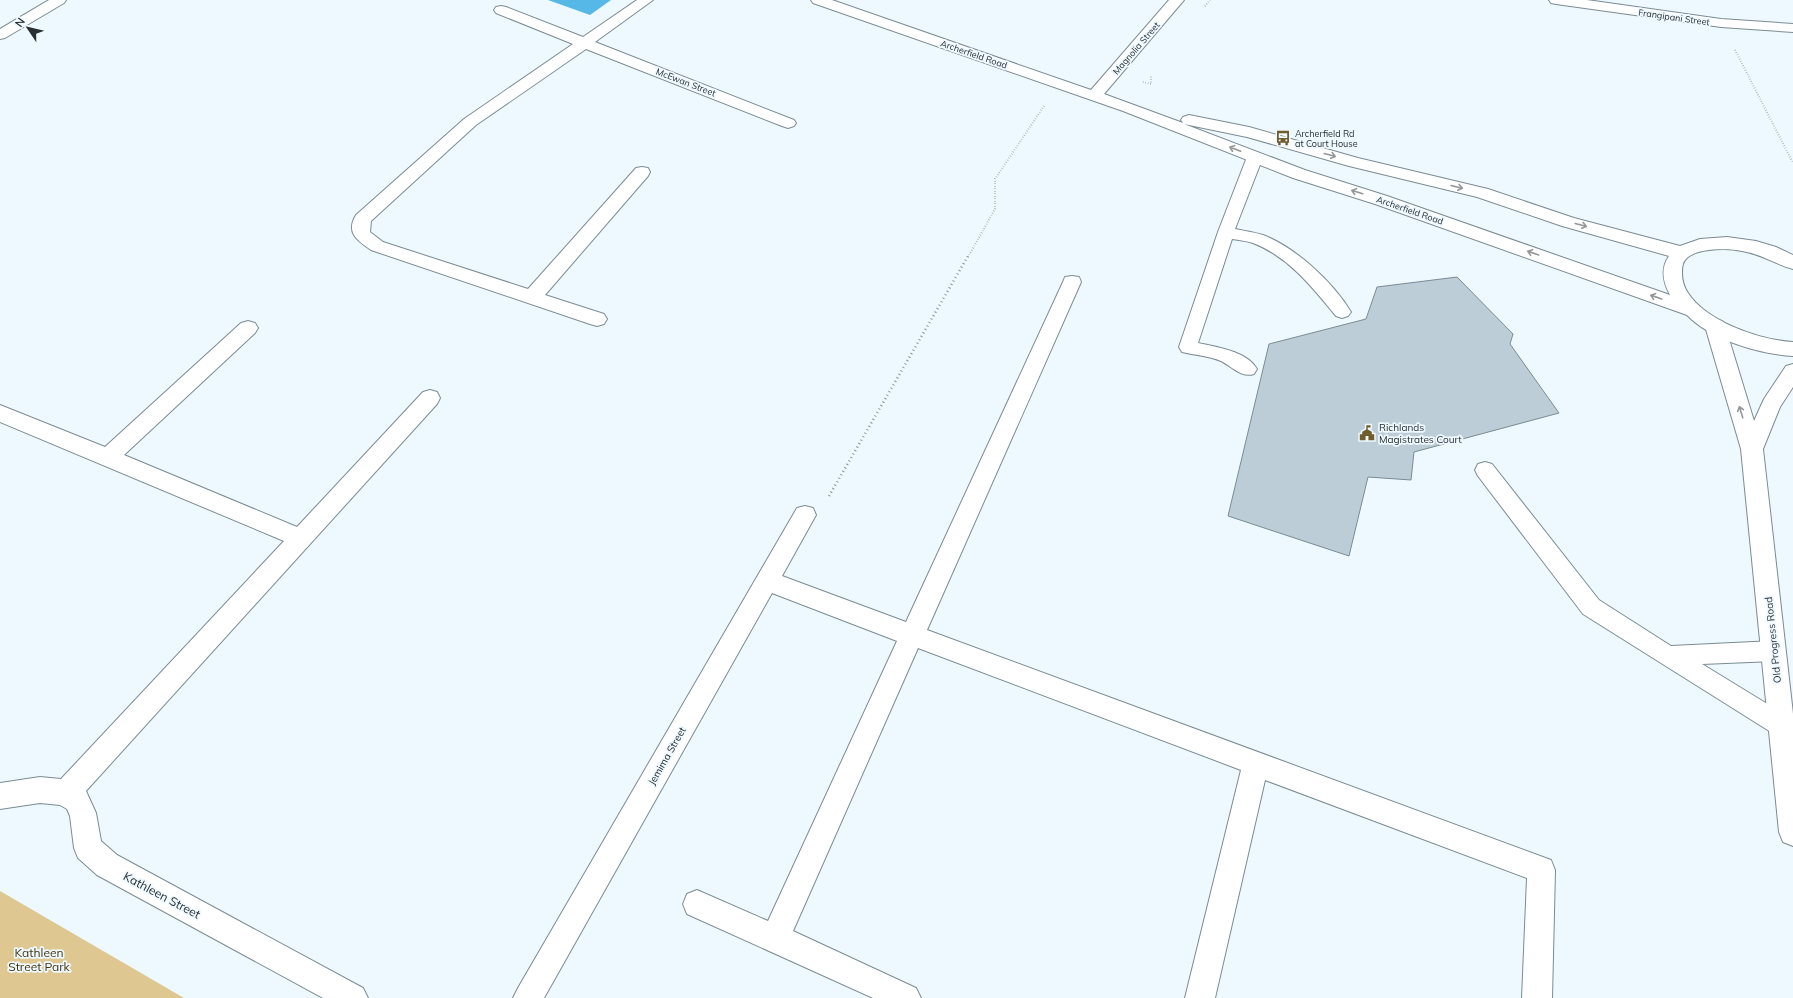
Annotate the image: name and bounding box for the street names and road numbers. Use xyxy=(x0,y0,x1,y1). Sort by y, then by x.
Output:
street label: Frangipani Street xyxy=(1638,7,1710,27)
street label: Magnolia Street xyxy=(1110,20,1162,76)
street label: Archerfield Road xyxy=(939,37,1009,71)
street label: McEwan Street xyxy=(655,66,717,98)
street label: Archerfield Road xyxy=(1375,193,1445,227)
street label: Old Progress Road xyxy=(1762,596,1784,684)
street label: Jemima Street xyxy=(645,724,689,787)
street label: Kathleen Street xyxy=(121,868,203,922)

